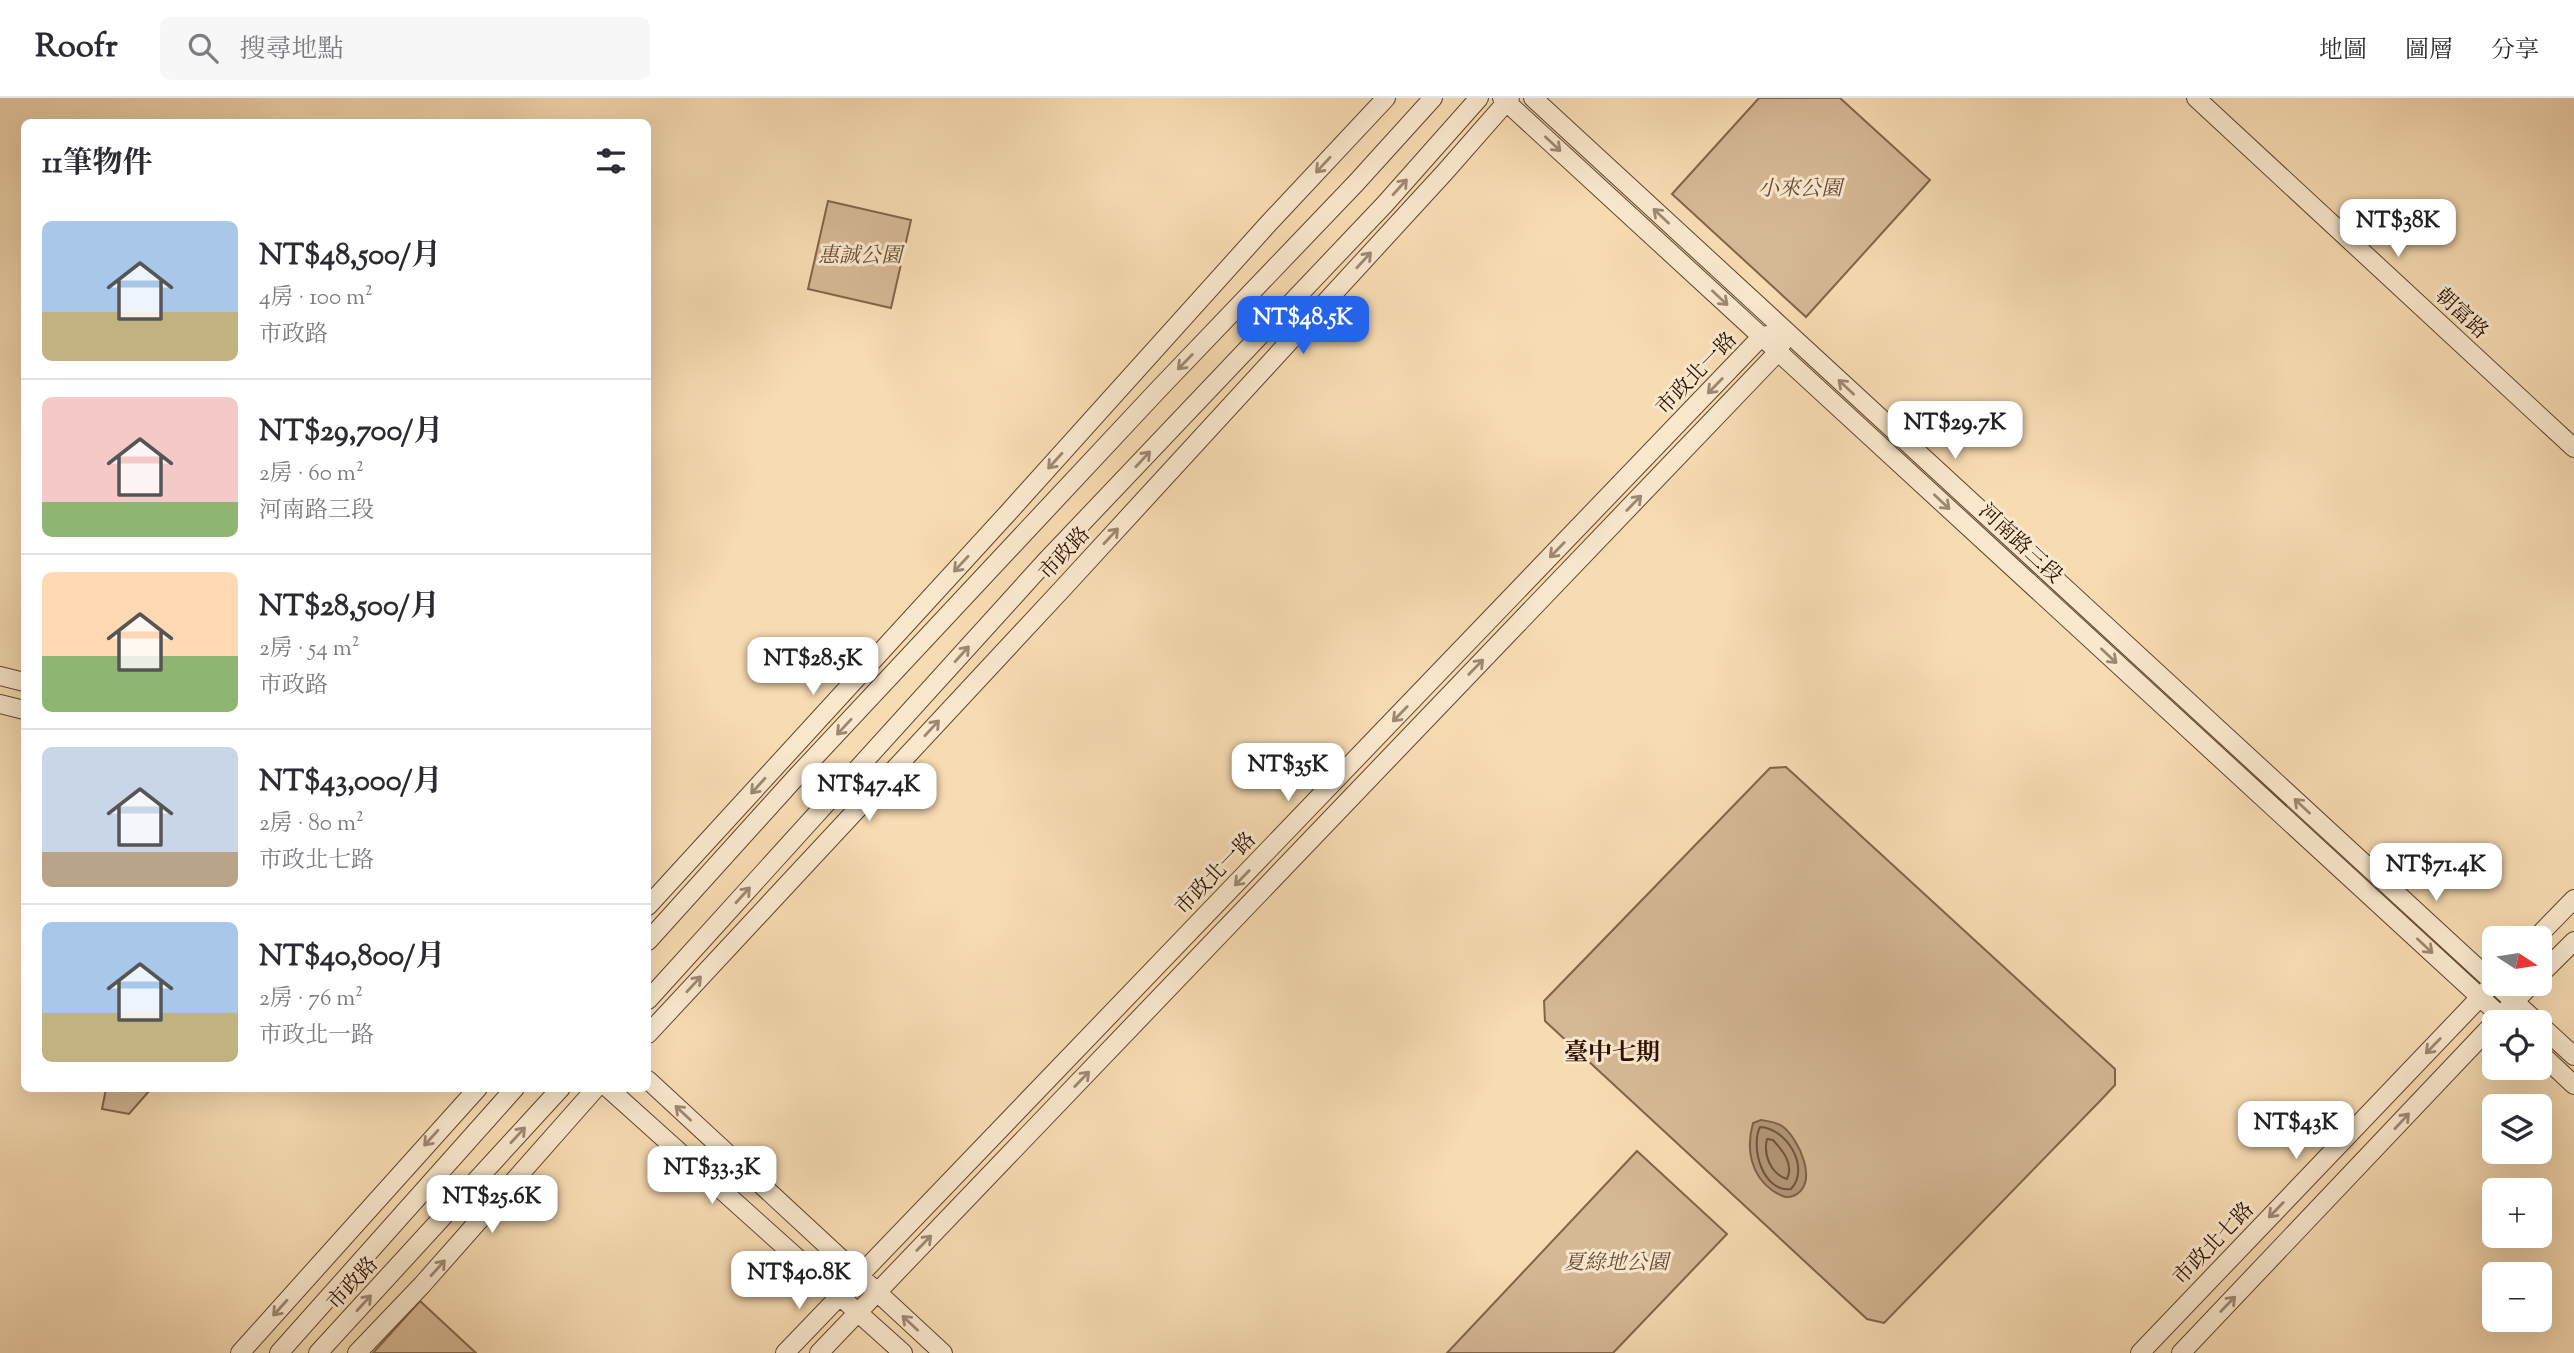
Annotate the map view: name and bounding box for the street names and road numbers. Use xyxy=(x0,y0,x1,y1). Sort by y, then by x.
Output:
street label: 朝富路 xyxy=(2427,282,2494,347)
street label: 市政北一路 xyxy=(1650,326,1745,423)
street label: 河南路三段 xyxy=(1971,498,2068,591)
street label: 市政路 xyxy=(1033,521,1098,588)
street label: 市政北一路 xyxy=(1169,826,1264,923)
street label: 市政北七路 xyxy=(2167,1196,2262,1293)
street label: 市政路 xyxy=(321,1251,386,1318)

